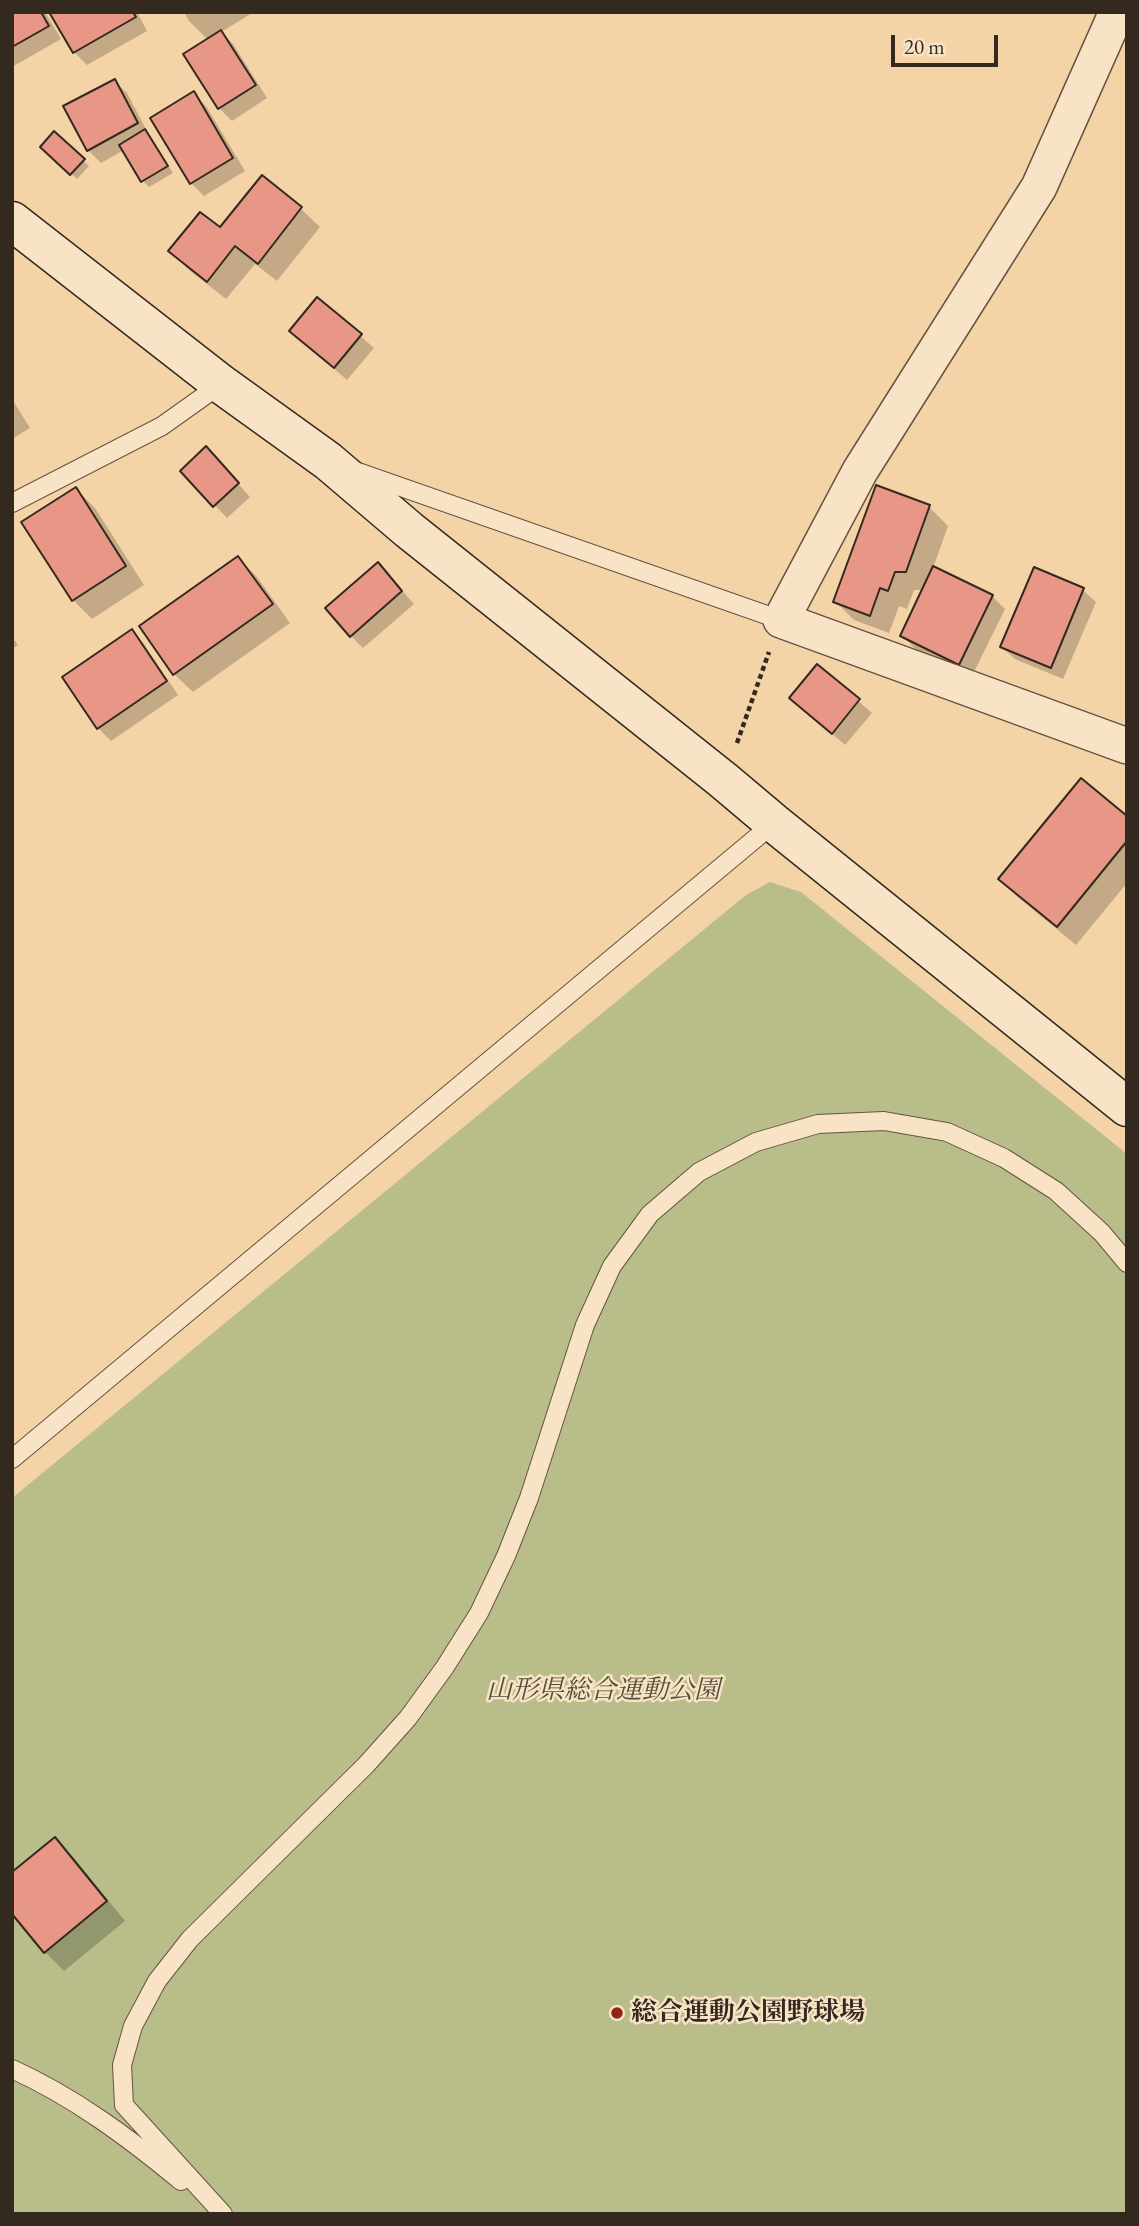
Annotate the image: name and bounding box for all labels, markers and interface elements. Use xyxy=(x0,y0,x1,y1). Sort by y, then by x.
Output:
scale bar xyxy=(894,21,1001,65)
text: 20 m xyxy=(904,33,945,60)
park label: 山形県総合運動公園 xyxy=(486,1675,720,1707)
place label: 総合運動公園野球場 xyxy=(631,1997,865,2029)
marker: 総合運動公園野球場 xyxy=(609,2005,625,2021)

